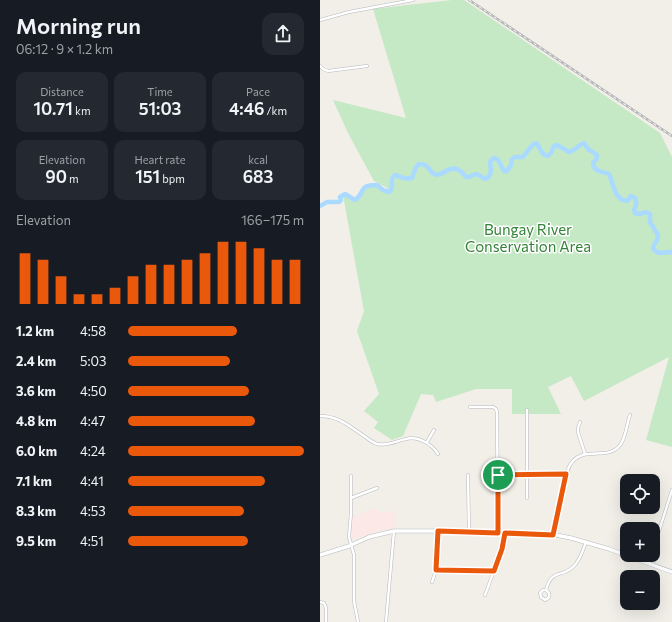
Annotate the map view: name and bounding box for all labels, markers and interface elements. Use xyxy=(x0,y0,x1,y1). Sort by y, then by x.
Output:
text: Morning run xyxy=(16,12,141,39)
button: share xyxy=(262,13,304,55)
text: 06:12 · 9 × 1.2 km xyxy=(16,41,113,57)
text: Distance xyxy=(40,85,84,98)
text: Time xyxy=(147,85,173,98)
text: Pace xyxy=(246,85,270,98)
text: 10.71 xyxy=(33,98,73,119)
text: 51:03 xyxy=(139,98,181,119)
text: 4:46 xyxy=(229,98,264,119)
text: km xyxy=(73,104,91,117)
text: /km xyxy=(264,104,287,117)
text: Elevation xyxy=(39,153,85,166)
text: Heart rate xyxy=(134,153,186,166)
text: kcal xyxy=(248,153,268,166)
text: 90 xyxy=(45,166,67,187)
text: 151 xyxy=(135,166,160,187)
text: 683 xyxy=(243,166,273,187)
text: m xyxy=(67,172,79,185)
text: bpm xyxy=(160,172,185,185)
text: Elevation xyxy=(16,212,71,228)
text: 166–175 m xyxy=(241,212,304,228)
park label: Bungay River Conservation Area xyxy=(465,220,591,255)
text: 1.2 km xyxy=(16,323,54,339)
text: 4:58 xyxy=(80,323,106,339)
text: 2.4 km xyxy=(16,353,56,369)
text: 5:03 xyxy=(80,353,106,369)
text: 3.6 km xyxy=(16,383,56,399)
text: 4:50 xyxy=(80,383,107,399)
text: 4.8 km xyxy=(16,413,57,429)
text: 4:47 xyxy=(80,413,105,429)
text: 6.0 km xyxy=(16,443,57,459)
text: 4:24 xyxy=(80,443,106,459)
pin xyxy=(481,458,515,492)
icon: arrive xyxy=(487,464,509,486)
text: 7.1 km xyxy=(16,473,52,489)
text: 4:41 xyxy=(80,473,104,489)
map controls xyxy=(620,474,660,610)
button: locate xyxy=(620,474,660,514)
text: 8.3 km xyxy=(16,503,56,519)
text: 4:53 xyxy=(80,503,106,519)
button: + xyxy=(620,522,660,562)
text: 9.5 km xyxy=(16,533,56,549)
text: 4:51 xyxy=(80,533,104,549)
button: − xyxy=(620,570,660,610)

